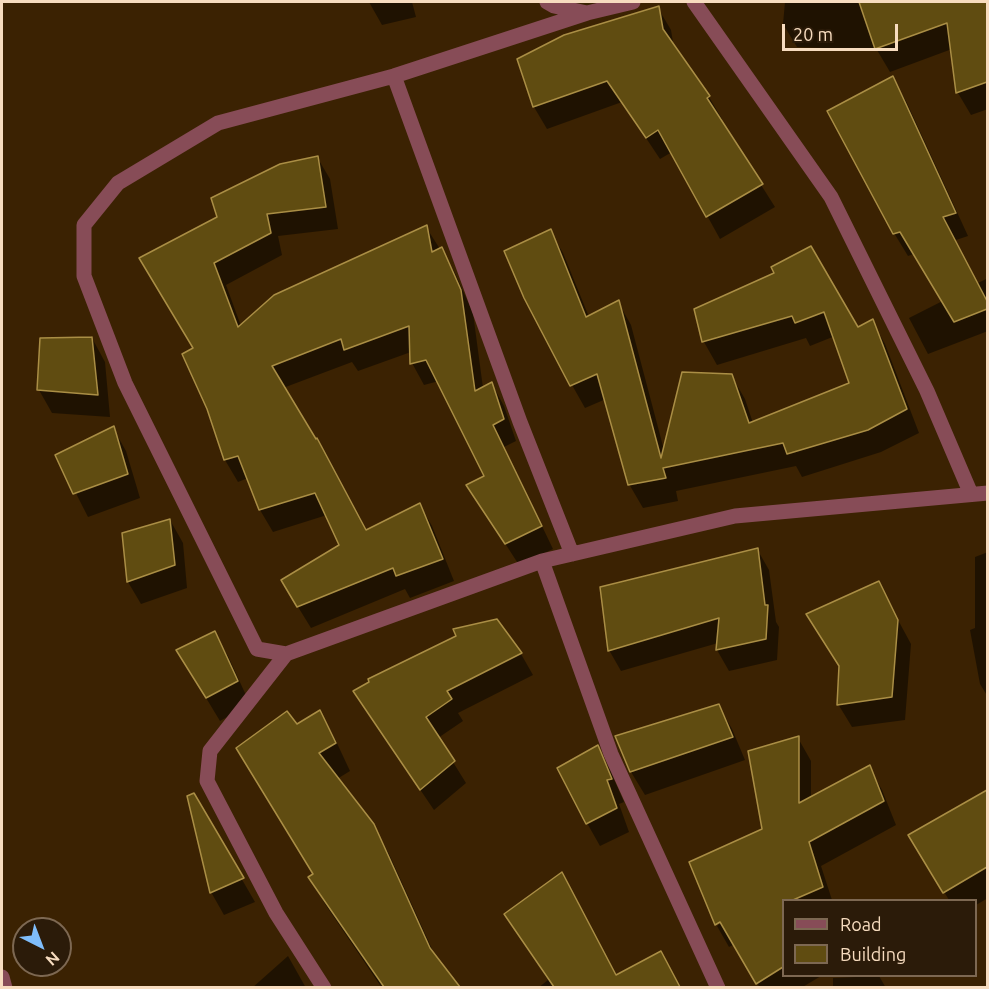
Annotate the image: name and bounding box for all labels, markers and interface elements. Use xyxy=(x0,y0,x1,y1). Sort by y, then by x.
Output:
scale bar xyxy=(785,12,900,50)
text: 20 m xyxy=(793,24,833,44)
legend xyxy=(782,899,977,977)
text: Road xyxy=(840,914,882,934)
north arrow xyxy=(12,917,72,977)
text: Building xyxy=(840,944,906,964)
text: N xyxy=(42,948,63,970)

